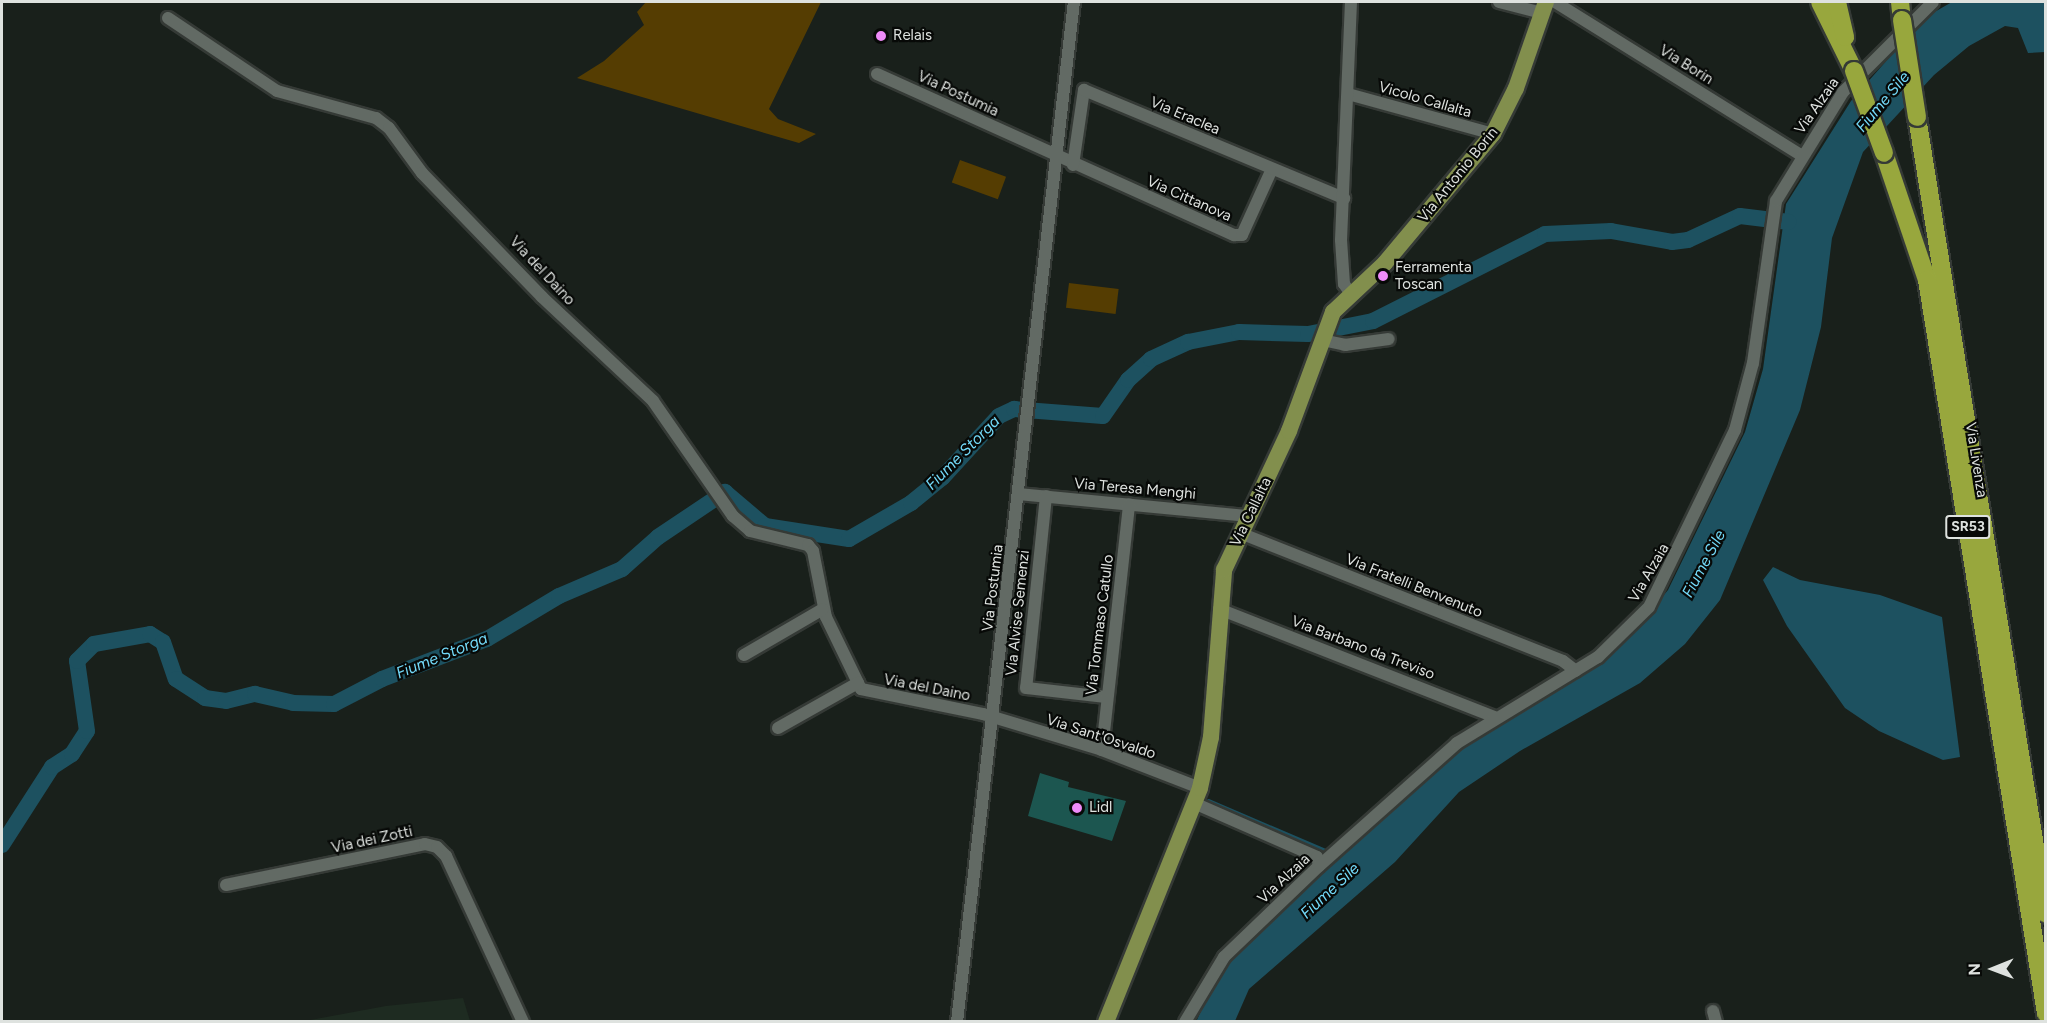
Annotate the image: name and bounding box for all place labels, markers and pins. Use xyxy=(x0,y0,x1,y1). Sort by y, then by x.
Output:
place label: Relais xyxy=(893,27,932,45)
marker: Relais xyxy=(874,29,888,43)
place label: Ferramenta Toscan xyxy=(1395,258,1472,293)
marker: Ferramenta Toscan xyxy=(1376,269,1390,283)
place label: Lidl xyxy=(1089,799,1112,817)
marker: Lidl xyxy=(1070,801,1084,815)

